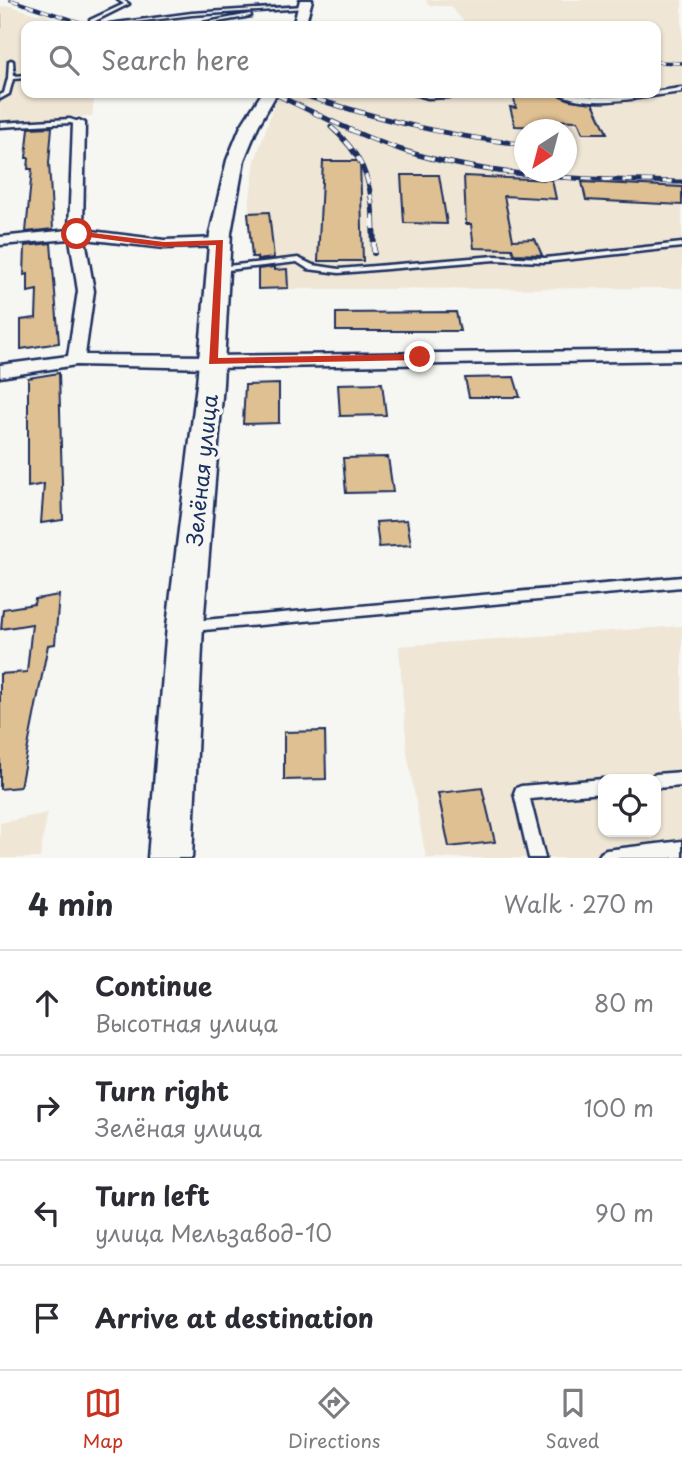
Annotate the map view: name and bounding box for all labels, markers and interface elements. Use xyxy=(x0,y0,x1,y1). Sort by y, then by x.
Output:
search box xyxy=(21,21,661,98)
text: Search here xyxy=(101,40,250,79)
icon: search xyxy=(45,41,83,79)
north arrow xyxy=(514,119,577,182)
route start xyxy=(61,218,92,249)
route end xyxy=(404,341,435,372)
street label: Зелёная улица xyxy=(177,392,225,547)
map controls xyxy=(598,774,661,837)
button: locate xyxy=(598,774,661,837)
text: 4 min xyxy=(28,881,114,926)
text: Walk · 270 m xyxy=(504,886,654,921)
text: Continue xyxy=(95,966,212,1005)
icon: ahead xyxy=(28,984,66,1022)
text: 80 m xyxy=(594,985,654,1020)
text: Высотная улица xyxy=(95,1005,278,1040)
text: Turn right xyxy=(95,1071,229,1110)
icon: right xyxy=(28,1089,66,1127)
text: 100 m xyxy=(584,1090,654,1125)
text: Зелёная улица xyxy=(95,1110,262,1145)
text: Turn left xyxy=(95,1176,210,1215)
icon: left xyxy=(28,1194,66,1232)
text: 90 m xyxy=(595,1195,654,1230)
text: улица Мельзавод-10 xyxy=(95,1215,332,1250)
text: Arrive at destination xyxy=(95,1298,374,1337)
icon: arrive xyxy=(28,1299,66,1337)
tab: Map xyxy=(83,1384,123,1454)
tab: Directions xyxy=(288,1384,381,1454)
tab: Saved xyxy=(546,1384,599,1454)

